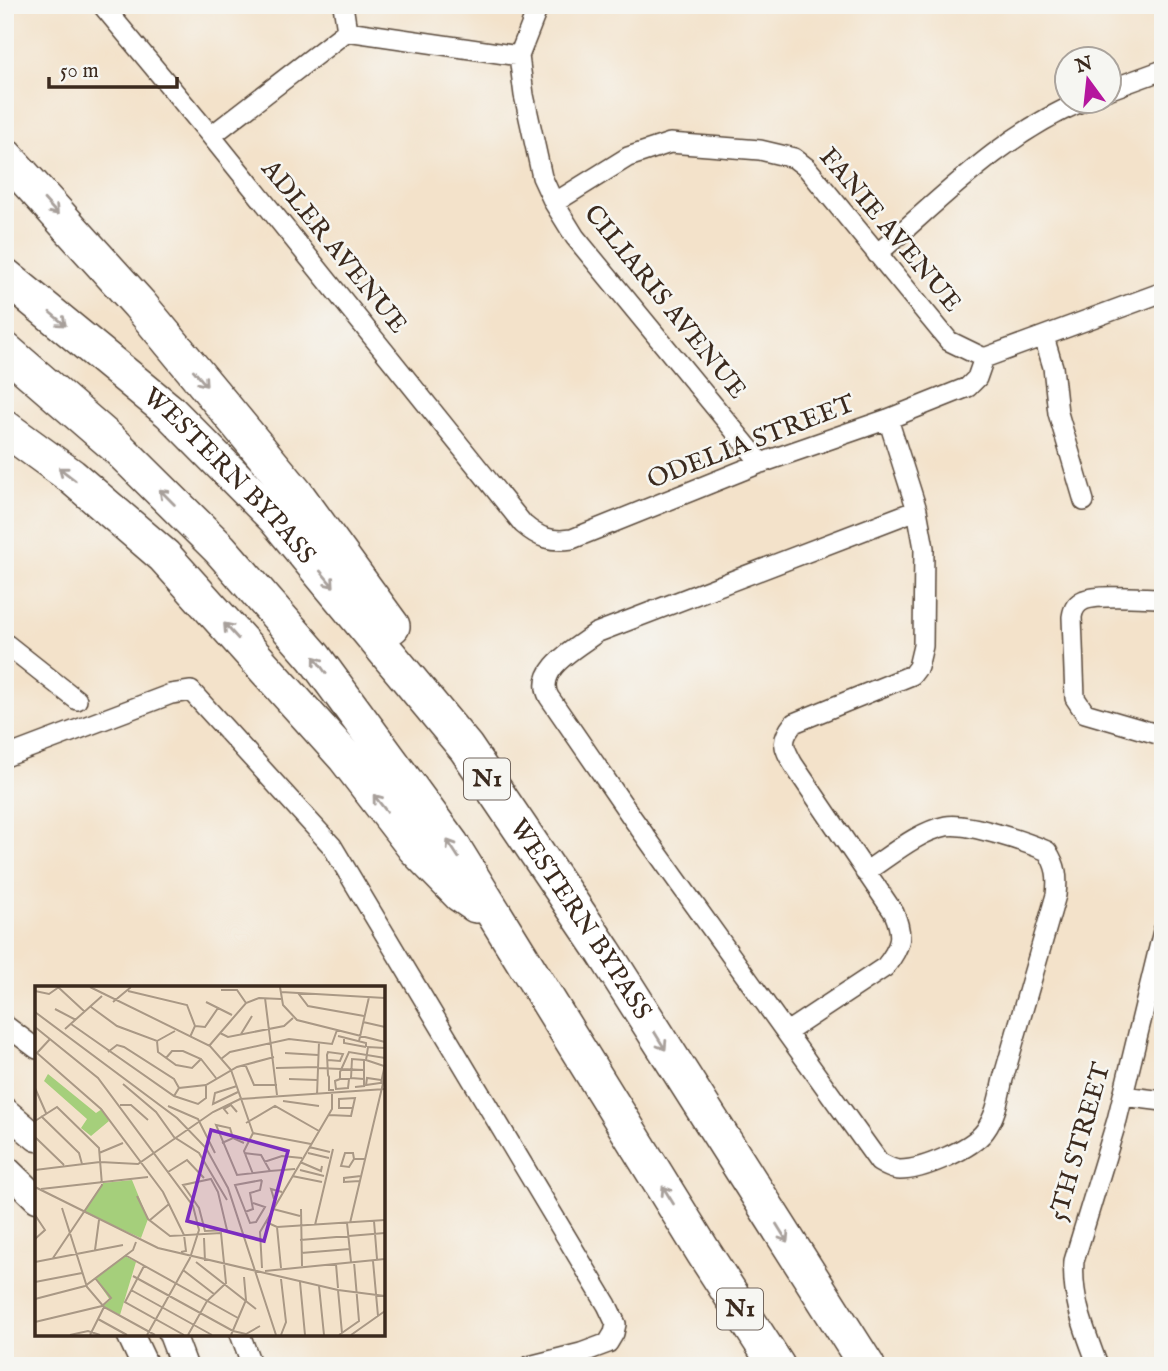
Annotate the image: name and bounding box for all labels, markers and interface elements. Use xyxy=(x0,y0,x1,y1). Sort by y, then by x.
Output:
scale bar xyxy=(49,46,177,90)
north arrow xyxy=(1052,46,1122,116)
text: N xyxy=(1072,52,1096,79)
text: 50 m xyxy=(60,58,99,85)
street label: FANIE AVENUE xyxy=(812,141,968,319)
street label: ADLER AVENUE xyxy=(253,153,414,340)
one-way arrow xyxy=(43,198,59,216)
street label: CILIARIS AVENUE xyxy=(576,198,754,406)
one-way arrow xyxy=(48,312,66,327)
one-way arrow xyxy=(192,369,208,387)
street label: WESTERN BYPASS xyxy=(136,380,323,571)
street label: ODELIA STREET xyxy=(643,387,859,497)
one-way arrow xyxy=(58,466,77,481)
one-way arrow xyxy=(159,488,176,505)
one-way arrow xyxy=(318,570,334,588)
one-way arrow xyxy=(223,622,239,640)
one-way arrow xyxy=(313,656,327,675)
road number: N1 xyxy=(464,758,510,800)
one-way arrow xyxy=(373,793,388,812)
street label: WESTERN BYPASS xyxy=(502,812,659,1026)
one-way arrow xyxy=(446,840,461,859)
inset map xyxy=(35,986,385,1336)
one-way arrow xyxy=(653,1031,668,1050)
street label: 5TH STREET xyxy=(1042,1059,1118,1225)
one-way arrow xyxy=(660,1185,674,1205)
one-way arrow xyxy=(776,1222,790,1242)
road number: N1 xyxy=(717,1288,763,1330)

